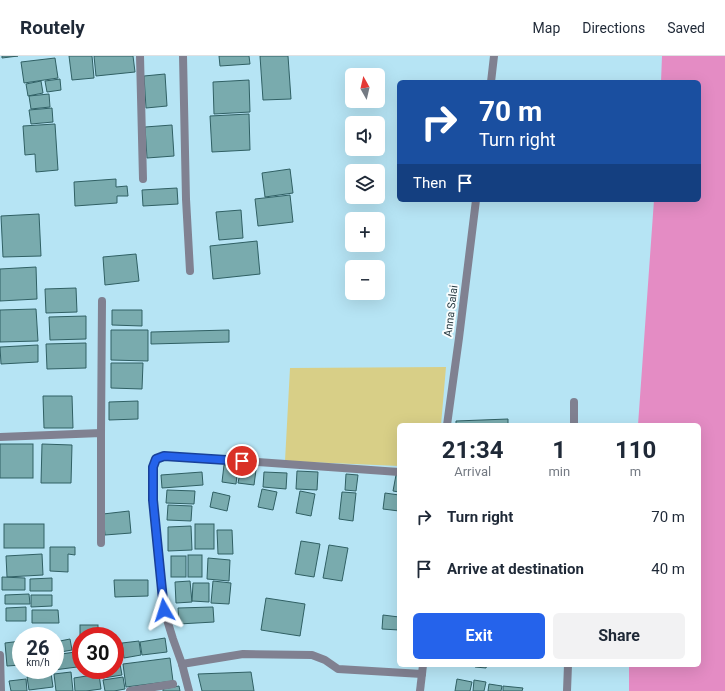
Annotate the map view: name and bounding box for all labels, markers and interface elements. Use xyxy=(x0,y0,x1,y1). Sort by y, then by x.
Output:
text: Routely xyxy=(20,16,85,39)
text: Map xyxy=(533,20,560,36)
text: Directions xyxy=(582,20,645,36)
text: Saved xyxy=(667,20,705,36)
north arrow xyxy=(345,68,385,108)
map controls xyxy=(345,68,385,300)
text: 70 m xyxy=(479,95,542,128)
icon: right xyxy=(413,96,465,148)
button: sound xyxy=(345,116,385,156)
text: Turn right xyxy=(479,129,556,150)
button: layers xyxy=(345,164,385,204)
icon: arrive xyxy=(454,172,476,194)
text: Then xyxy=(413,174,446,192)
button: + xyxy=(345,212,385,252)
button: − xyxy=(345,260,385,300)
street label: Anna Salai xyxy=(441,284,461,338)
text: 21:34 xyxy=(442,436,504,464)
text: 1 xyxy=(552,436,566,464)
text: 110 xyxy=(615,436,656,464)
pin xyxy=(225,444,259,478)
icon: arrive xyxy=(231,450,253,472)
text: Arrival xyxy=(454,464,491,479)
text: min xyxy=(548,464,570,479)
text: m xyxy=(630,464,641,479)
icon: right xyxy=(413,506,435,528)
text: Turn right xyxy=(447,508,513,526)
text: 70 m xyxy=(651,508,685,526)
icon: arrive xyxy=(413,558,435,580)
text: Arrive at destination xyxy=(447,560,584,578)
text: 40 m xyxy=(651,560,685,578)
position arrow xyxy=(143,589,185,631)
button: Exit xyxy=(413,613,545,659)
button: Share xyxy=(553,613,685,659)
speed limit sign: 30 xyxy=(72,627,124,679)
text: 26 xyxy=(27,636,49,660)
text: km/h xyxy=(26,657,50,668)

